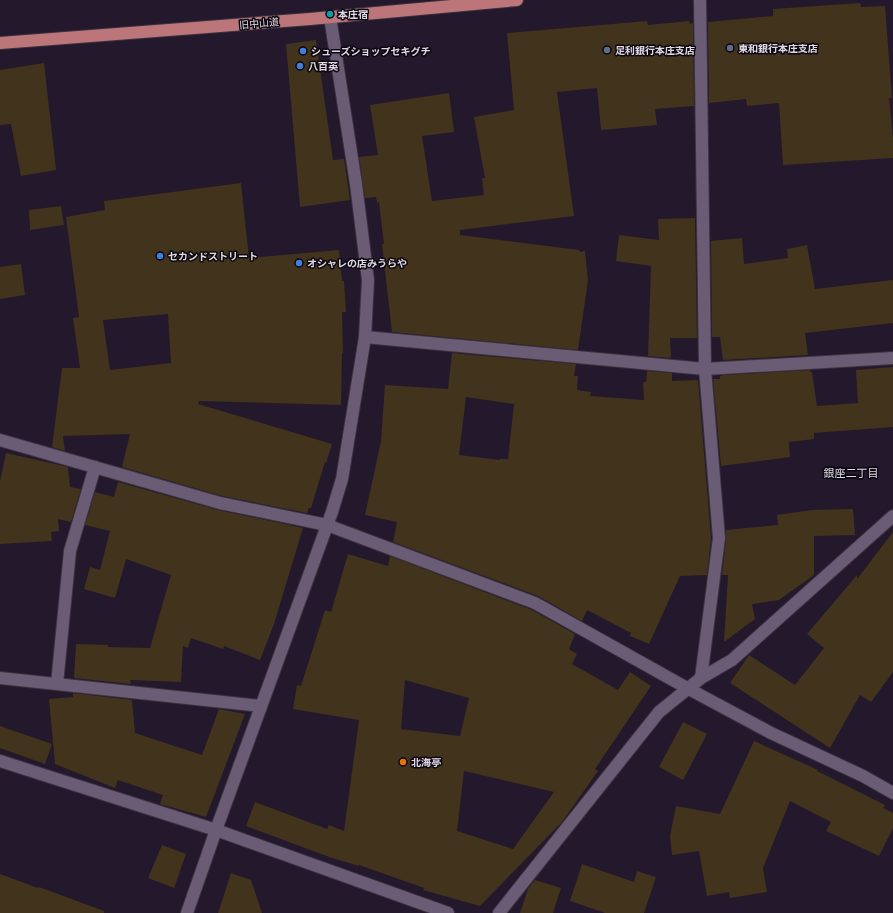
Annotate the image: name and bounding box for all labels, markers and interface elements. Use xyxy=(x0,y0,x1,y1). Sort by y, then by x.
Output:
place label: 本庄宿 xyxy=(337,8,368,20)
marker: 本庄宿 xyxy=(325,9,335,19)
street label: 旧中山道 xyxy=(239,15,279,31)
place label: 東和銀行本庄支店 xyxy=(738,42,818,54)
marker: 東和銀行本庄支店 xyxy=(725,43,735,53)
place label: 足利銀行本庄支店 xyxy=(615,44,695,56)
place label: シューズショップセキグチ xyxy=(311,45,431,57)
marker: 足利銀行本庄支店 xyxy=(602,45,612,55)
marker: シューズショップセキグチ xyxy=(298,46,308,56)
place label: 八百英 xyxy=(308,60,339,72)
marker: 八百英 xyxy=(295,61,305,71)
place label: セカンドストリート xyxy=(168,250,258,262)
marker: セカンドストリート xyxy=(155,251,165,261)
place label: オシャレの店みうらや xyxy=(307,257,407,269)
marker: オシャレの店みうらや xyxy=(294,258,304,268)
district label: 銀座二丁目 xyxy=(824,466,879,479)
place label: 北海亭 xyxy=(411,756,441,768)
marker: 北海亭 xyxy=(398,757,408,767)

